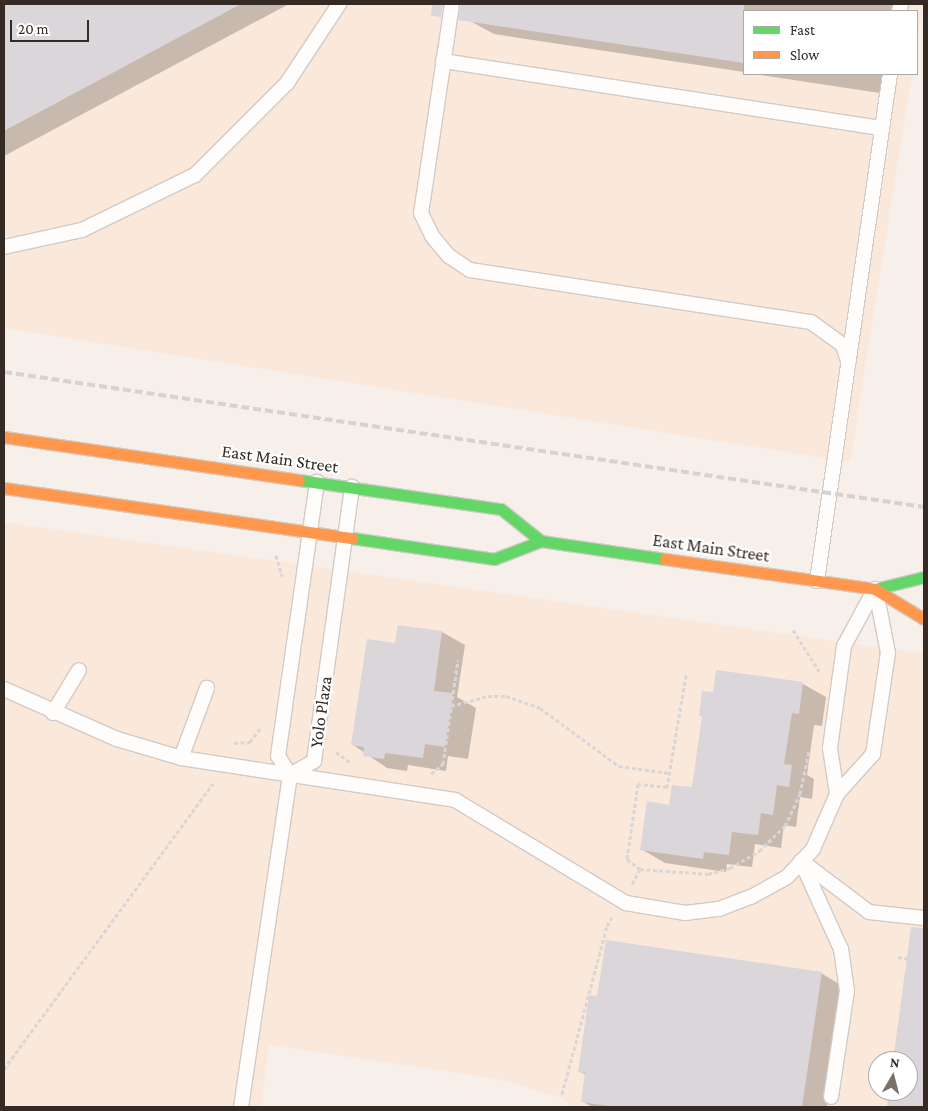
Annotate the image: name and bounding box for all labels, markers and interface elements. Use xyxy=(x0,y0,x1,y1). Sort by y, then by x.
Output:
scale bar xyxy=(12,10,91,42)
legend xyxy=(743,10,918,75)
text: 20 m xyxy=(18,21,49,37)
text: Fast xyxy=(790,22,815,38)
text: Slow xyxy=(790,47,819,63)
street label: East Main Street xyxy=(220,440,340,478)
street label: East Main Street xyxy=(651,529,771,567)
street label: Yolo Plaza xyxy=(305,675,337,749)
north arrow xyxy=(868,1051,918,1101)
text: N xyxy=(889,1054,901,1071)

